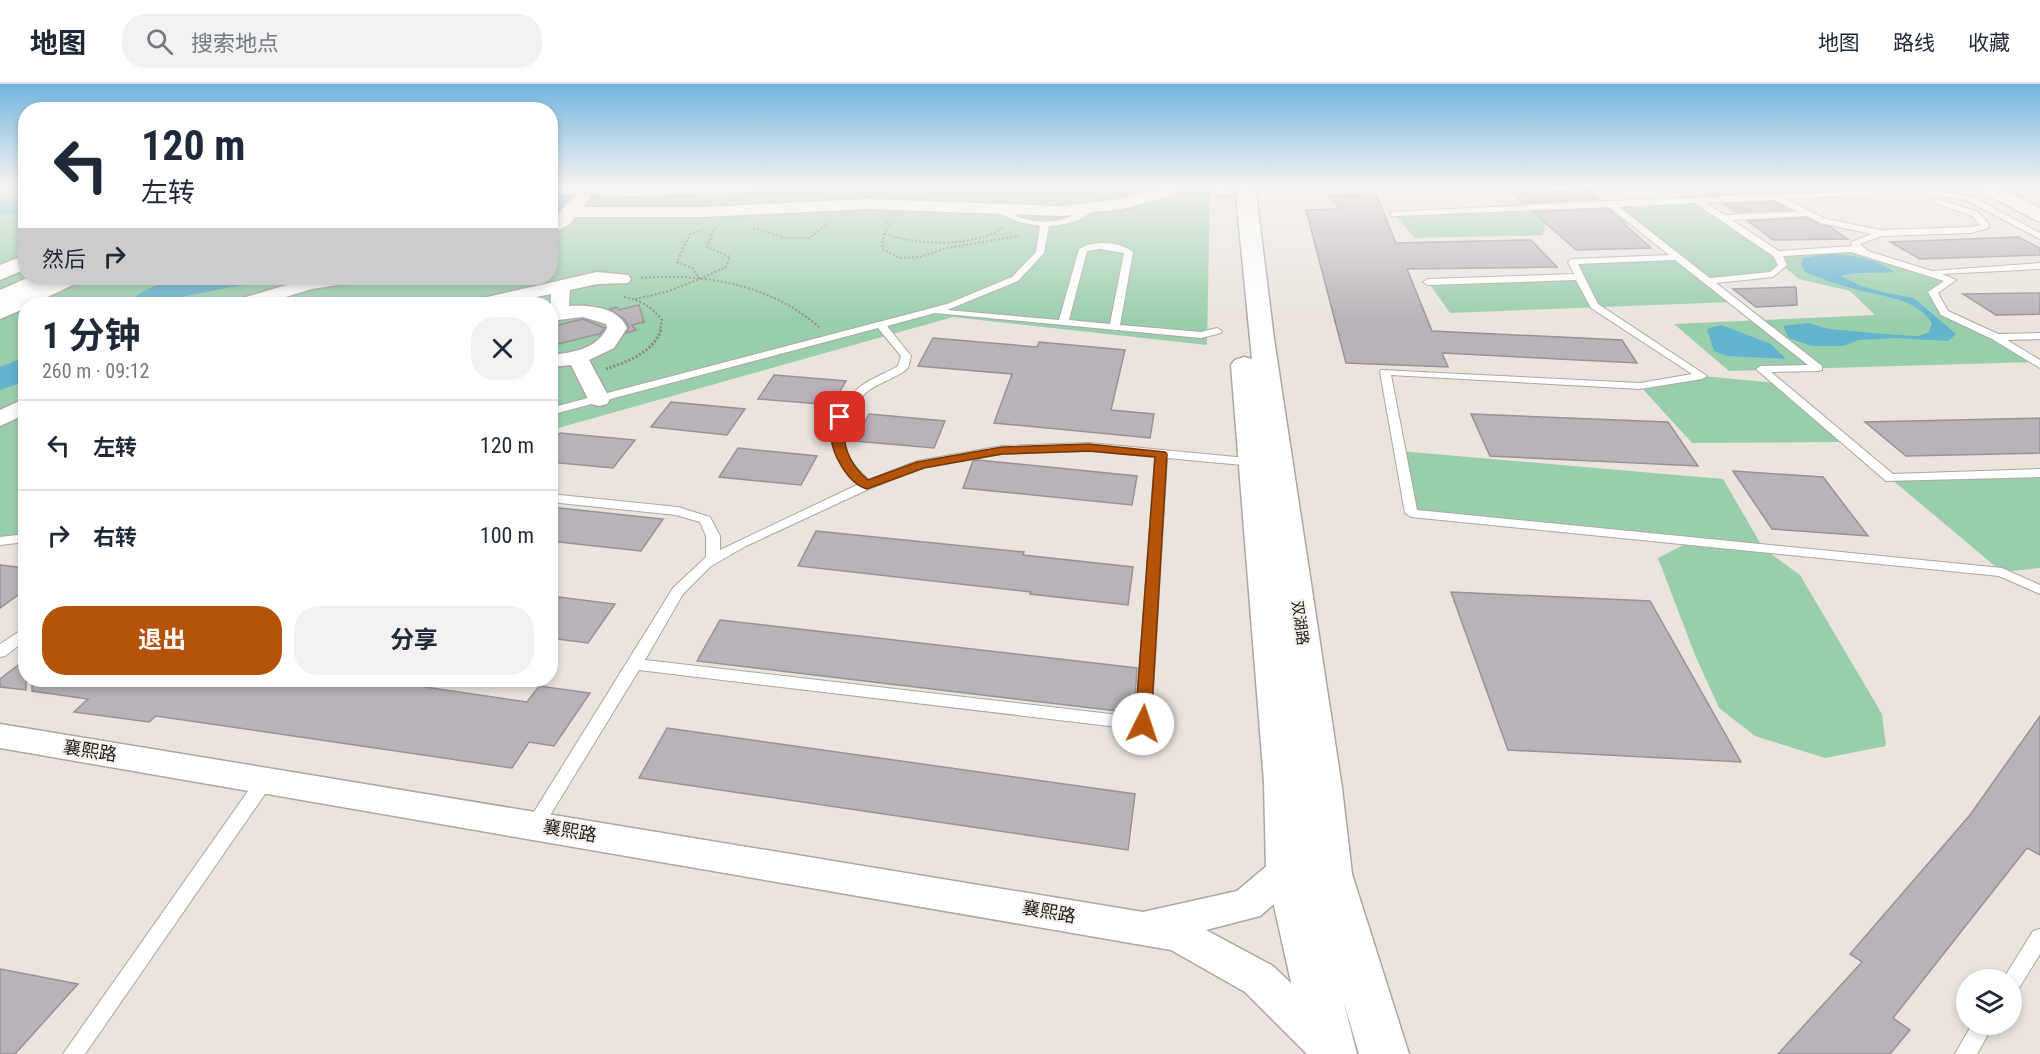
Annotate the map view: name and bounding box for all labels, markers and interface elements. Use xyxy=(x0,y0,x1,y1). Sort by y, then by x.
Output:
search box xyxy=(122,14,542,68)
icon: search xyxy=(143,25,176,58)
text: 地图 xyxy=(30,27,86,60)
text: 搜索地点 xyxy=(191,31,279,56)
text: 地图 xyxy=(1818,31,1860,55)
text: 路线 xyxy=(1893,31,1935,55)
text: 收藏 xyxy=(1968,31,2010,55)
text: 120 m xyxy=(141,121,246,170)
icon: left xyxy=(42,126,120,204)
text: 左转 xyxy=(141,177,195,209)
icon: right xyxy=(98,240,131,273)
text: 然后 xyxy=(42,247,86,272)
text: 1 分钟 xyxy=(42,315,141,357)
button: close xyxy=(471,317,534,380)
text: 260 m · 09:12 xyxy=(42,359,149,383)
pin xyxy=(814,391,865,442)
icon: arrive xyxy=(823,400,856,433)
icon: left xyxy=(42,429,75,462)
text: 120 m xyxy=(480,433,534,458)
text: 左转 xyxy=(93,435,137,460)
icon: right xyxy=(42,519,75,552)
text: 100 m xyxy=(480,523,534,548)
text: 右转 xyxy=(93,525,137,550)
street label: 双湖路 xyxy=(1288,599,1312,647)
button: 退出 xyxy=(42,606,282,675)
button: 分享 xyxy=(294,606,534,675)
position arrow xyxy=(1111,692,1175,756)
street label: 襄熙路 xyxy=(62,736,118,765)
street label: 襄熙路 xyxy=(542,815,598,846)
street label: 襄熙路 xyxy=(1021,896,1077,927)
map controls xyxy=(1956,969,2022,1035)
button: layers xyxy=(1956,969,2022,1035)

